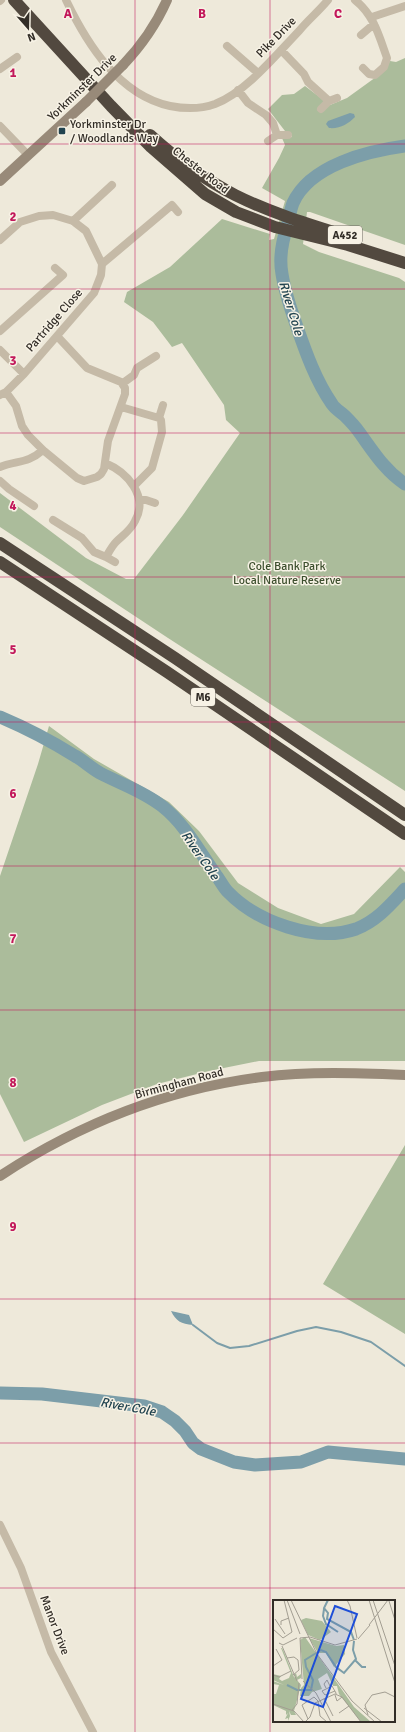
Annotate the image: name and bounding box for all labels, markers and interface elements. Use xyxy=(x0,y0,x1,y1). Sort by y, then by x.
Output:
text: A xyxy=(64,6,73,22)
text: B xyxy=(198,6,206,22)
text: C xyxy=(334,6,342,22)
north arrow xyxy=(8,8,48,48)
street label: Pike Drive xyxy=(253,14,300,61)
text: N xyxy=(25,30,37,44)
street label: Yorkminster Drive xyxy=(45,50,120,124)
text: 1 xyxy=(9,65,17,81)
place label: Yorkminster Dr / Woodlands Way xyxy=(70,117,158,146)
marker: Yorkminster Dr / Woodlands Way xyxy=(57,126,67,136)
street label: Chester Road xyxy=(169,144,232,197)
text: 2 xyxy=(9,209,17,225)
road number: A452 xyxy=(328,226,362,244)
water label: River Cole xyxy=(275,279,307,339)
street label: Partridge Close xyxy=(23,286,86,355)
text: 3 xyxy=(9,353,17,369)
text: 4 xyxy=(9,498,17,514)
park label: Cole Bank Park Local Nature Reserve xyxy=(233,559,341,588)
text: 5 xyxy=(9,642,17,658)
road number: M6 xyxy=(191,688,215,706)
text: 6 xyxy=(9,786,17,802)
water label: River Cole xyxy=(178,828,224,884)
text: 7 xyxy=(9,931,17,947)
street label: Birmingham Road xyxy=(133,1064,225,1103)
text: 8 xyxy=(9,1075,17,1091)
text: 9 xyxy=(9,1219,17,1235)
water label: River Cole xyxy=(99,1394,158,1420)
street label: Manor Drive xyxy=(36,1593,73,1657)
inset map xyxy=(273,1600,395,1722)

